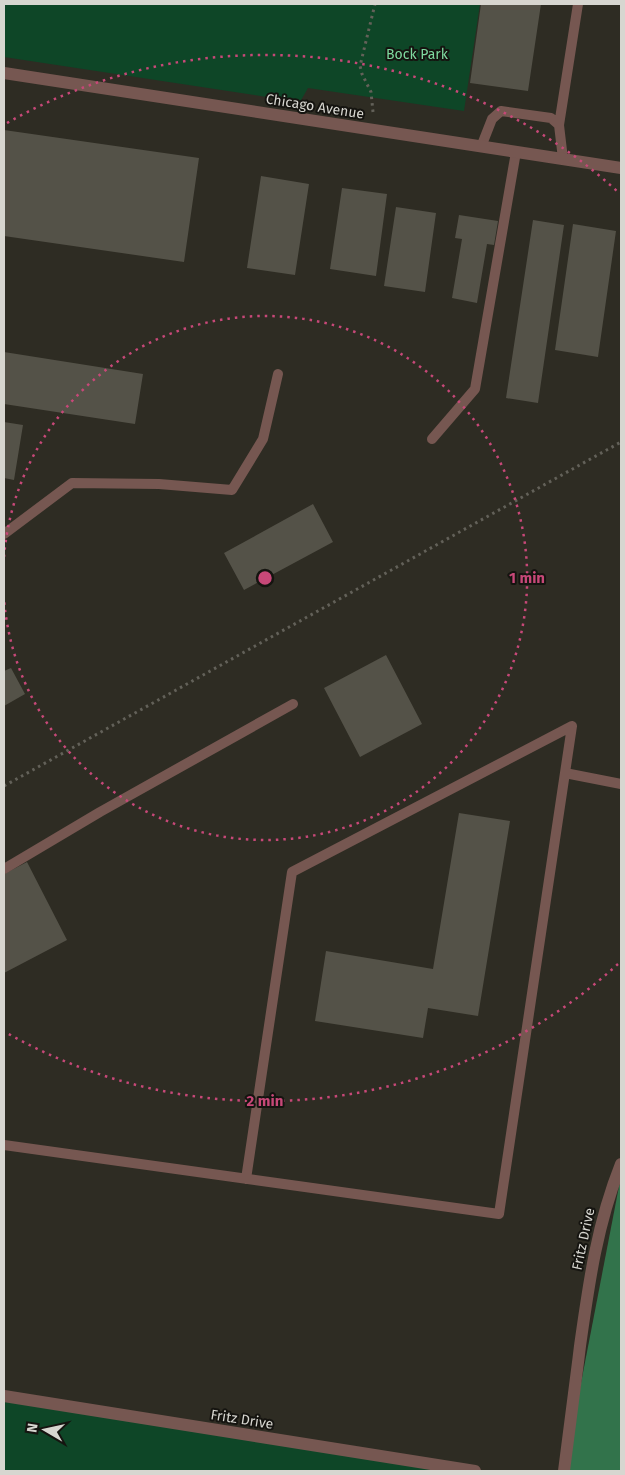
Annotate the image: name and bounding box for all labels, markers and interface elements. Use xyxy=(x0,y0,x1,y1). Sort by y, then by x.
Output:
park label: Bock Park xyxy=(386,46,449,63)
street label: Chicago Avenue xyxy=(265,90,365,123)
centre of rings xyxy=(256,569,274,587)
text: 1 min xyxy=(509,569,545,587)
text: 2 min xyxy=(247,1092,283,1110)
street label: Fritz Drive xyxy=(569,1206,598,1272)
north arrow xyxy=(20,1405,70,1455)
street label: Fritz Drive xyxy=(209,1406,275,1433)
text: N xyxy=(24,1422,42,1434)

